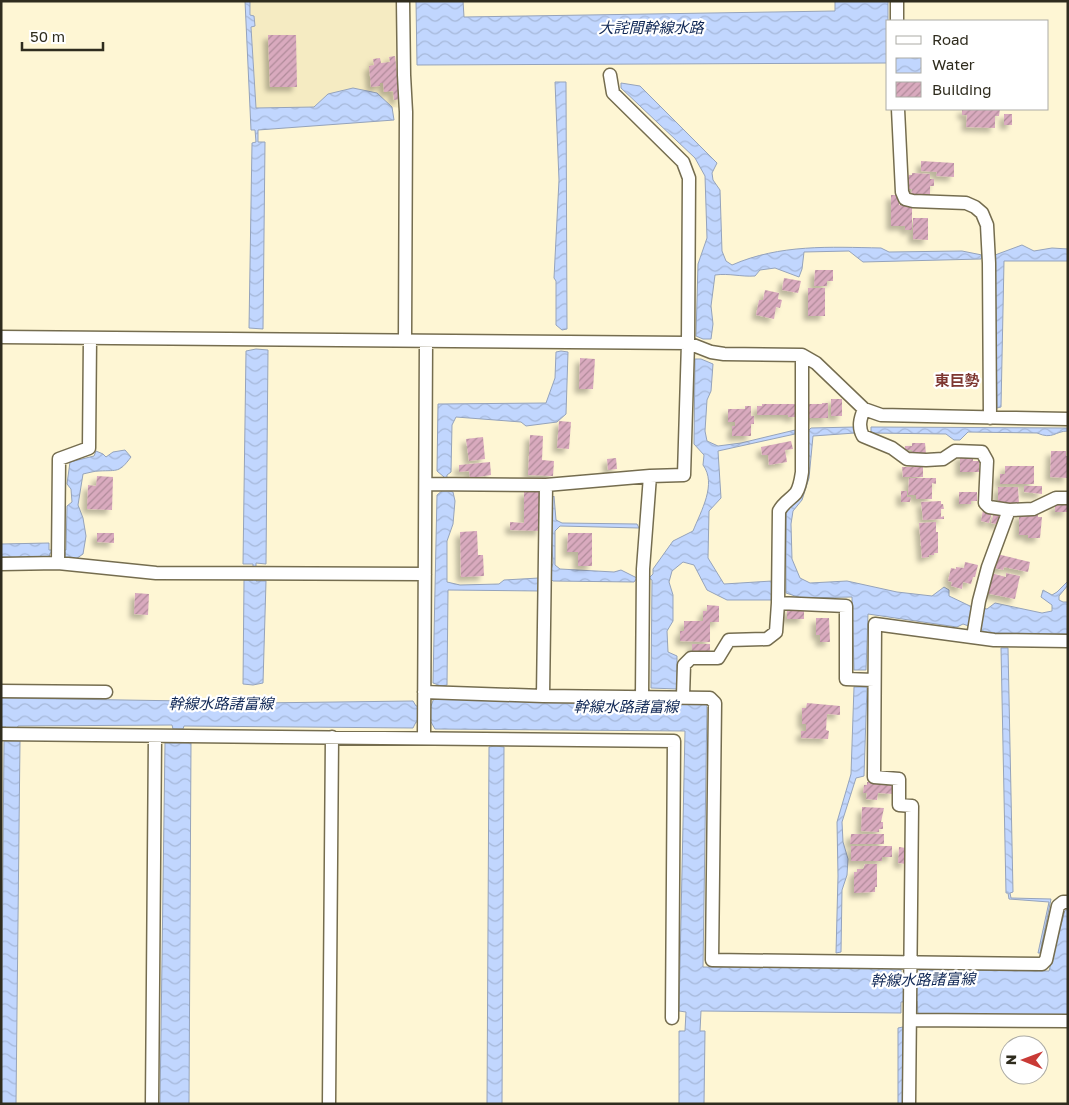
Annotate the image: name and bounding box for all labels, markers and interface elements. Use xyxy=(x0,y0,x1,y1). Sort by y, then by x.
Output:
water label: 大詫間幹線水路 xyxy=(598,18,705,36)
scale bar xyxy=(22,20,104,52)
legend xyxy=(886,20,1049,110)
text: 50 m xyxy=(30,27,65,45)
text: Road xyxy=(932,30,969,48)
text: Water xyxy=(932,55,975,73)
text: Building xyxy=(932,80,992,98)
district label: 東巨勢 xyxy=(934,371,980,389)
water label: 幹線水路諸富線 xyxy=(168,694,275,712)
water label: 幹線水路諸富線 xyxy=(573,697,680,715)
water label: 幹線水路諸富線 xyxy=(870,969,978,989)
north arrow xyxy=(999,1035,1049,1085)
text: N xyxy=(1002,1054,1019,1065)

